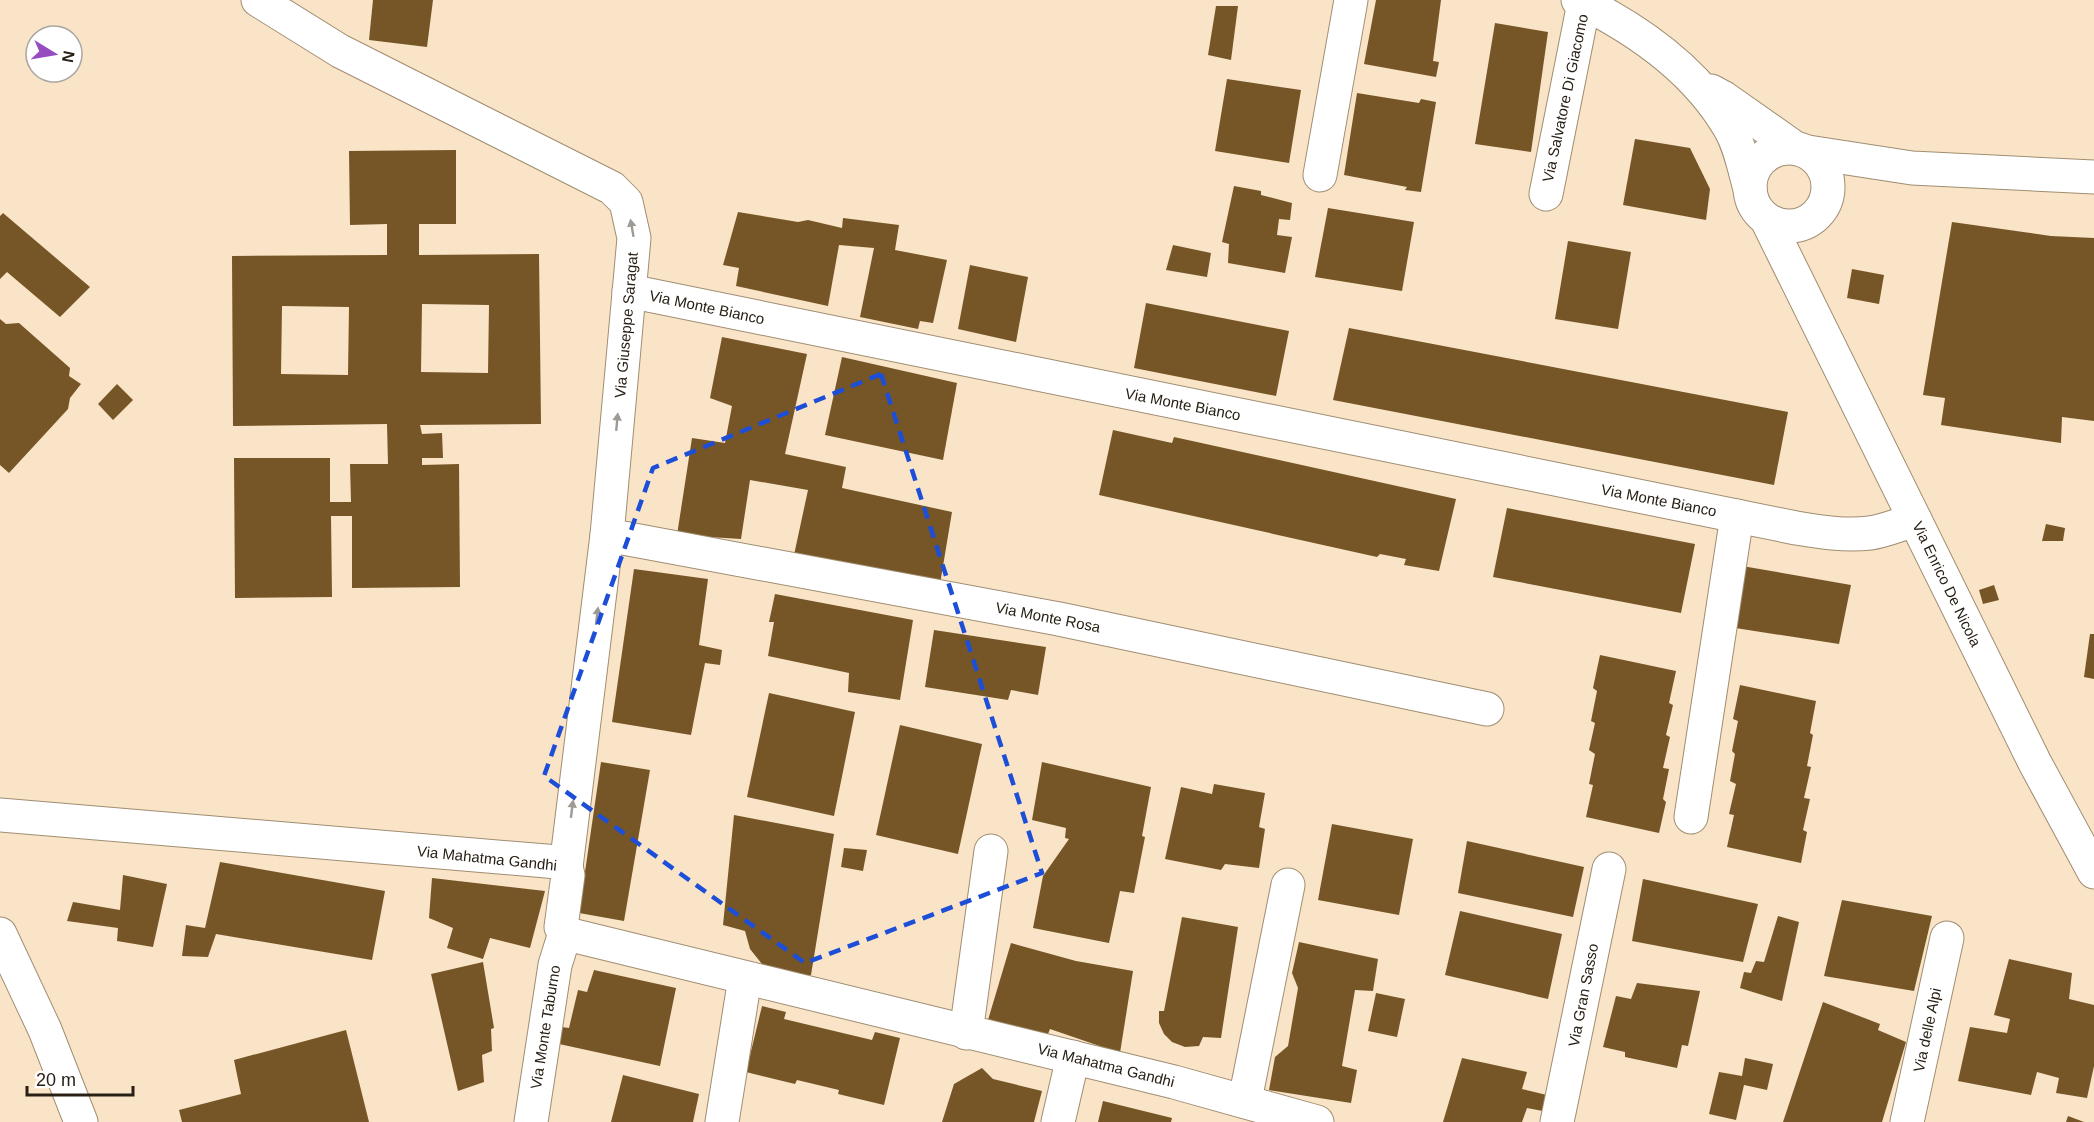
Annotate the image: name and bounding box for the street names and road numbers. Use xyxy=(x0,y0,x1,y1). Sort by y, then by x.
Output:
street label: Via Salvatore Di Giacomo xyxy=(1539,12,1591,184)
street label: Via Giuseppe Saragat xyxy=(611,250,641,399)
street label: Via Monte Bianco xyxy=(648,286,766,328)
street label: Via Monte Bianco xyxy=(1124,384,1242,424)
street label: Via Monte Bianco xyxy=(1600,480,1718,520)
street label: Via Enrico De Nicola xyxy=(1909,519,1985,650)
street label: Via Monte Rosa xyxy=(994,599,1103,636)
street label: Via Mahatma Gandhi xyxy=(416,842,558,874)
street label: Via Gran Sasso xyxy=(1565,942,1601,1048)
street label: Via Monte Taburno xyxy=(527,964,563,1090)
street label: Via delle Alpi xyxy=(1910,986,1944,1074)
street label: Via Mahatma Gandhi xyxy=(1036,1040,1176,1090)

